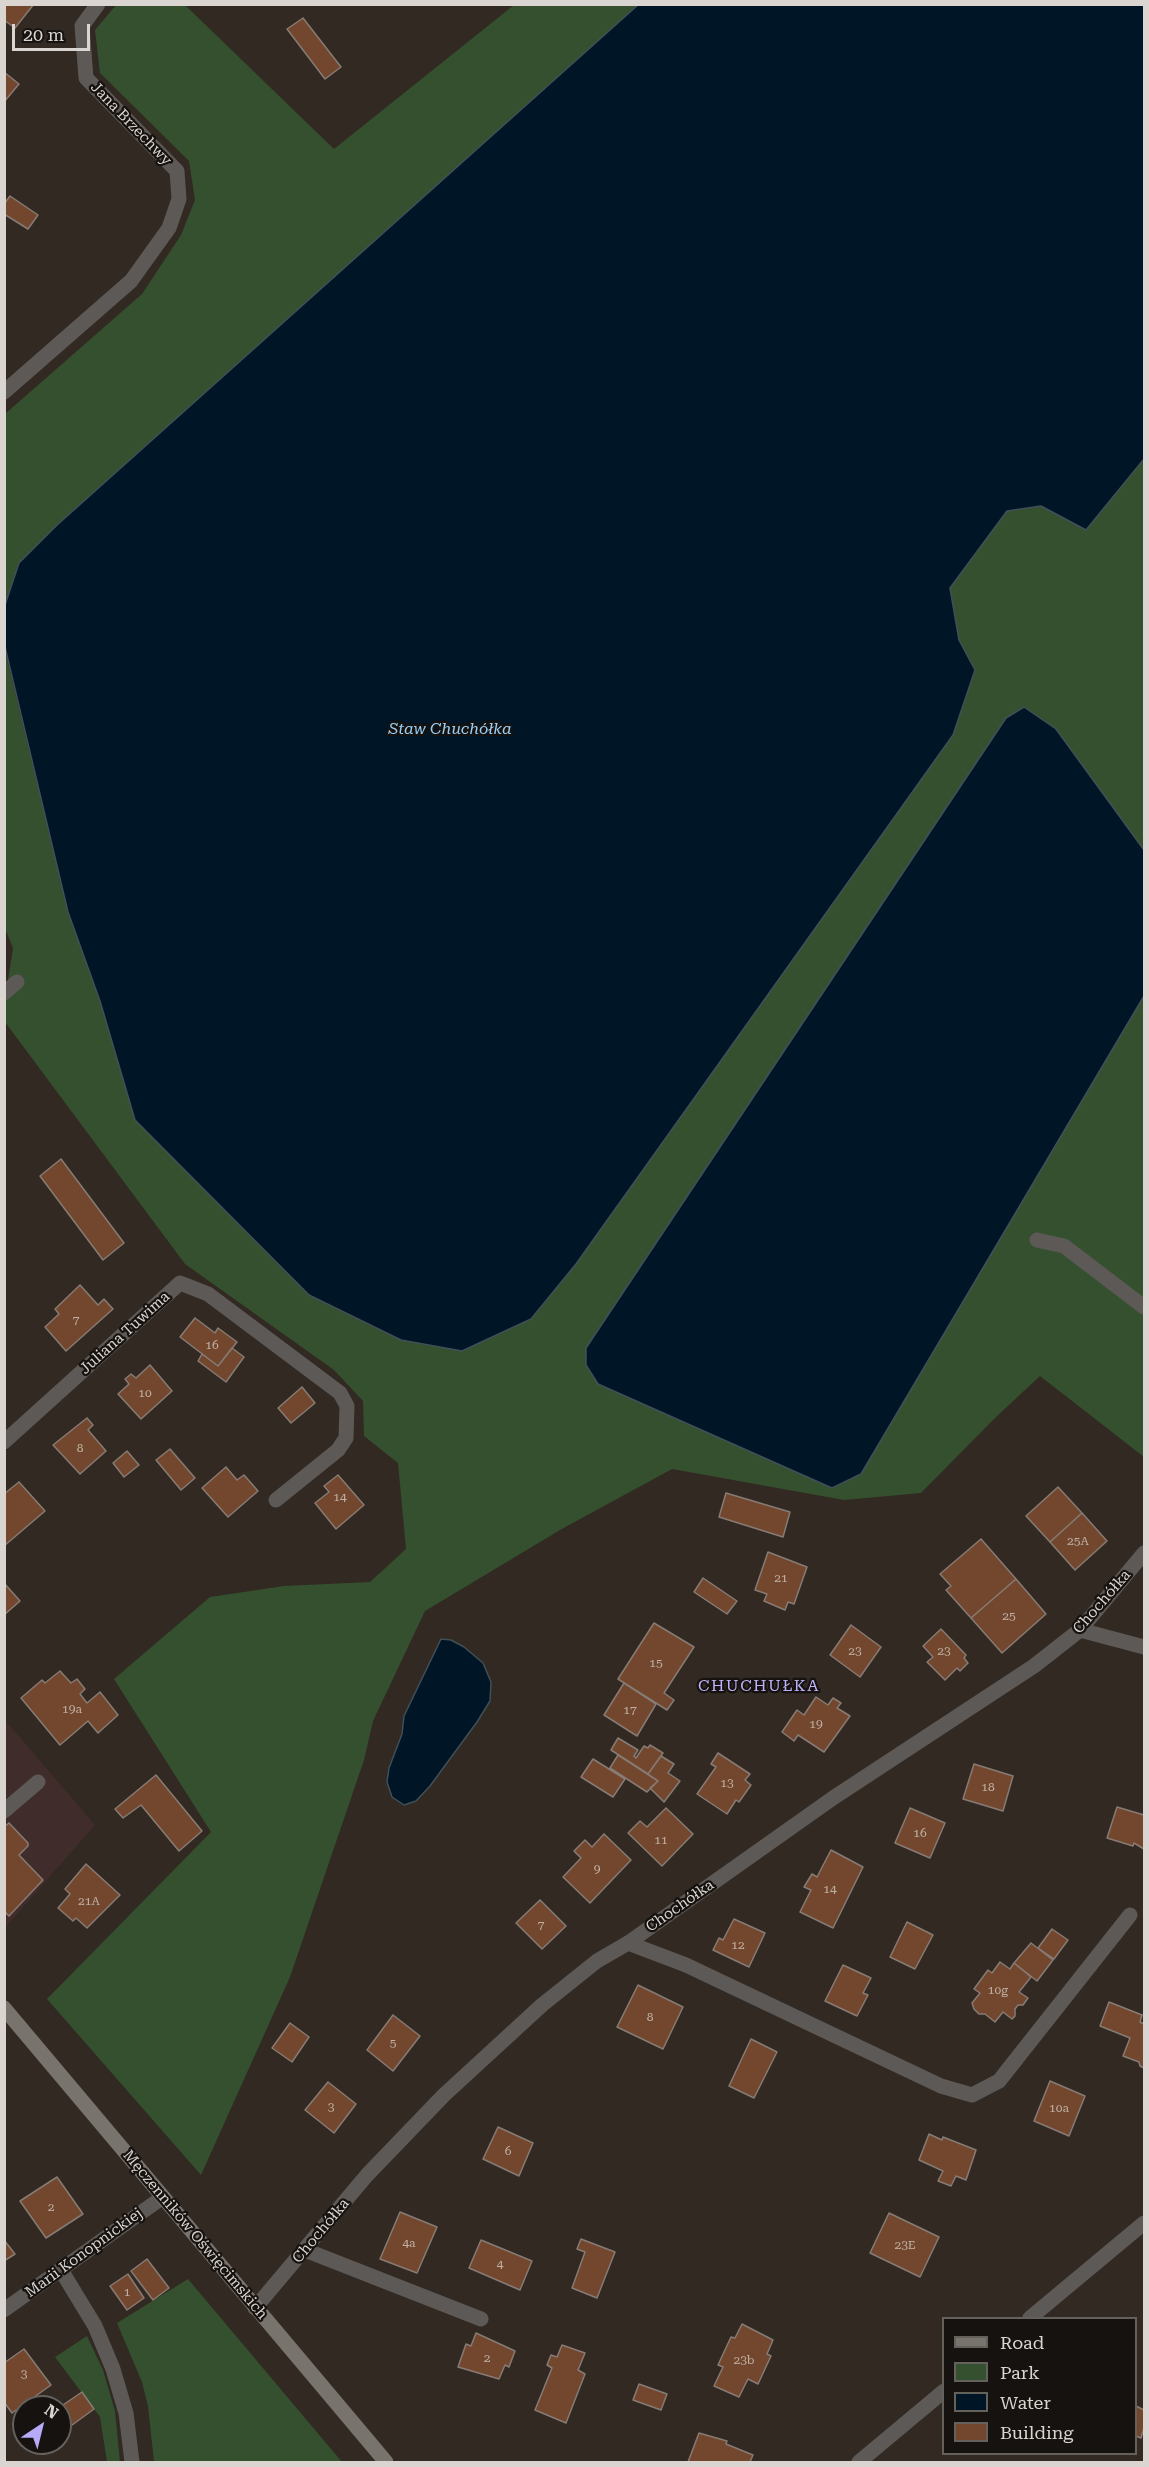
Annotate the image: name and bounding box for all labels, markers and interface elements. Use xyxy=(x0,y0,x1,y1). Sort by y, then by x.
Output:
scale bar xyxy=(15,12,93,50)
text: 20 m xyxy=(23,24,64,45)
street label: Jana Brzechwy xyxy=(87,79,175,169)
water label: Staw Chuchółka xyxy=(388,719,512,739)
street label: Juliana Tuwima xyxy=(76,1288,174,1378)
house number: 7 xyxy=(73,1313,79,1327)
house number: 16 xyxy=(205,1338,219,1352)
house number: 10 xyxy=(138,1386,152,1400)
house number: 8 xyxy=(77,1441,83,1455)
house number: 14 xyxy=(333,1490,347,1504)
house number: 25A xyxy=(1067,1534,1089,1548)
street label: Chochółka xyxy=(1069,1566,1135,1638)
house number: 21 xyxy=(774,1571,788,1585)
house number: 25 xyxy=(1002,1609,1016,1623)
house number: 23 xyxy=(848,1644,862,1658)
house number: 23 xyxy=(937,1644,951,1658)
house number: 15 xyxy=(649,1656,663,1670)
district label: CHUCHUŁKA xyxy=(698,1676,820,1696)
house number: 19a xyxy=(62,1702,82,1716)
house number: 17 xyxy=(623,1703,637,1717)
house number: 19 xyxy=(809,1717,823,1731)
house number: 13 xyxy=(720,1776,734,1790)
house number: 18 xyxy=(981,1780,995,1794)
house number: 16 xyxy=(913,1826,927,1840)
house number: 11 xyxy=(654,1833,668,1847)
house number: 9 xyxy=(594,1862,600,1876)
street label: Chochółka xyxy=(643,1876,717,1936)
house number: 14 xyxy=(823,1882,837,1896)
house number: 21A xyxy=(78,1894,100,1908)
house number: 7 xyxy=(538,1918,544,1932)
house number: 12 xyxy=(731,1938,745,1952)
house number: 10g xyxy=(988,1983,1008,1997)
house number: 8 xyxy=(647,2010,653,2024)
house number: 5 xyxy=(390,2036,396,2050)
house number: 3 xyxy=(328,2100,334,2114)
house number: 10a xyxy=(1049,2101,1069,2115)
house number: 6 xyxy=(505,2144,511,2158)
street label: Męczenników Oświęcimskich xyxy=(119,2147,271,2323)
street label: Chochółka xyxy=(289,2195,353,2267)
house number: 2 xyxy=(48,2200,54,2214)
street label: Marii Konopnickiej xyxy=(22,2205,146,2301)
house number: 4a xyxy=(402,2236,416,2250)
house number: 23E xyxy=(894,2238,916,2252)
house number: 4 xyxy=(497,2257,503,2271)
house number: 1 xyxy=(124,2285,130,2299)
legend xyxy=(942,2317,1137,2455)
text: Road xyxy=(1000,2332,1044,2353)
house number: 2 xyxy=(484,2351,490,2365)
house number: 23b xyxy=(733,2353,755,2367)
text: Park xyxy=(1000,2362,1040,2383)
house number: 3 xyxy=(21,2367,27,2381)
text: Water xyxy=(1000,2392,1051,2413)
north arrow xyxy=(12,2395,72,2455)
text: N xyxy=(41,2400,62,2423)
text: Building xyxy=(1000,2422,1074,2443)

